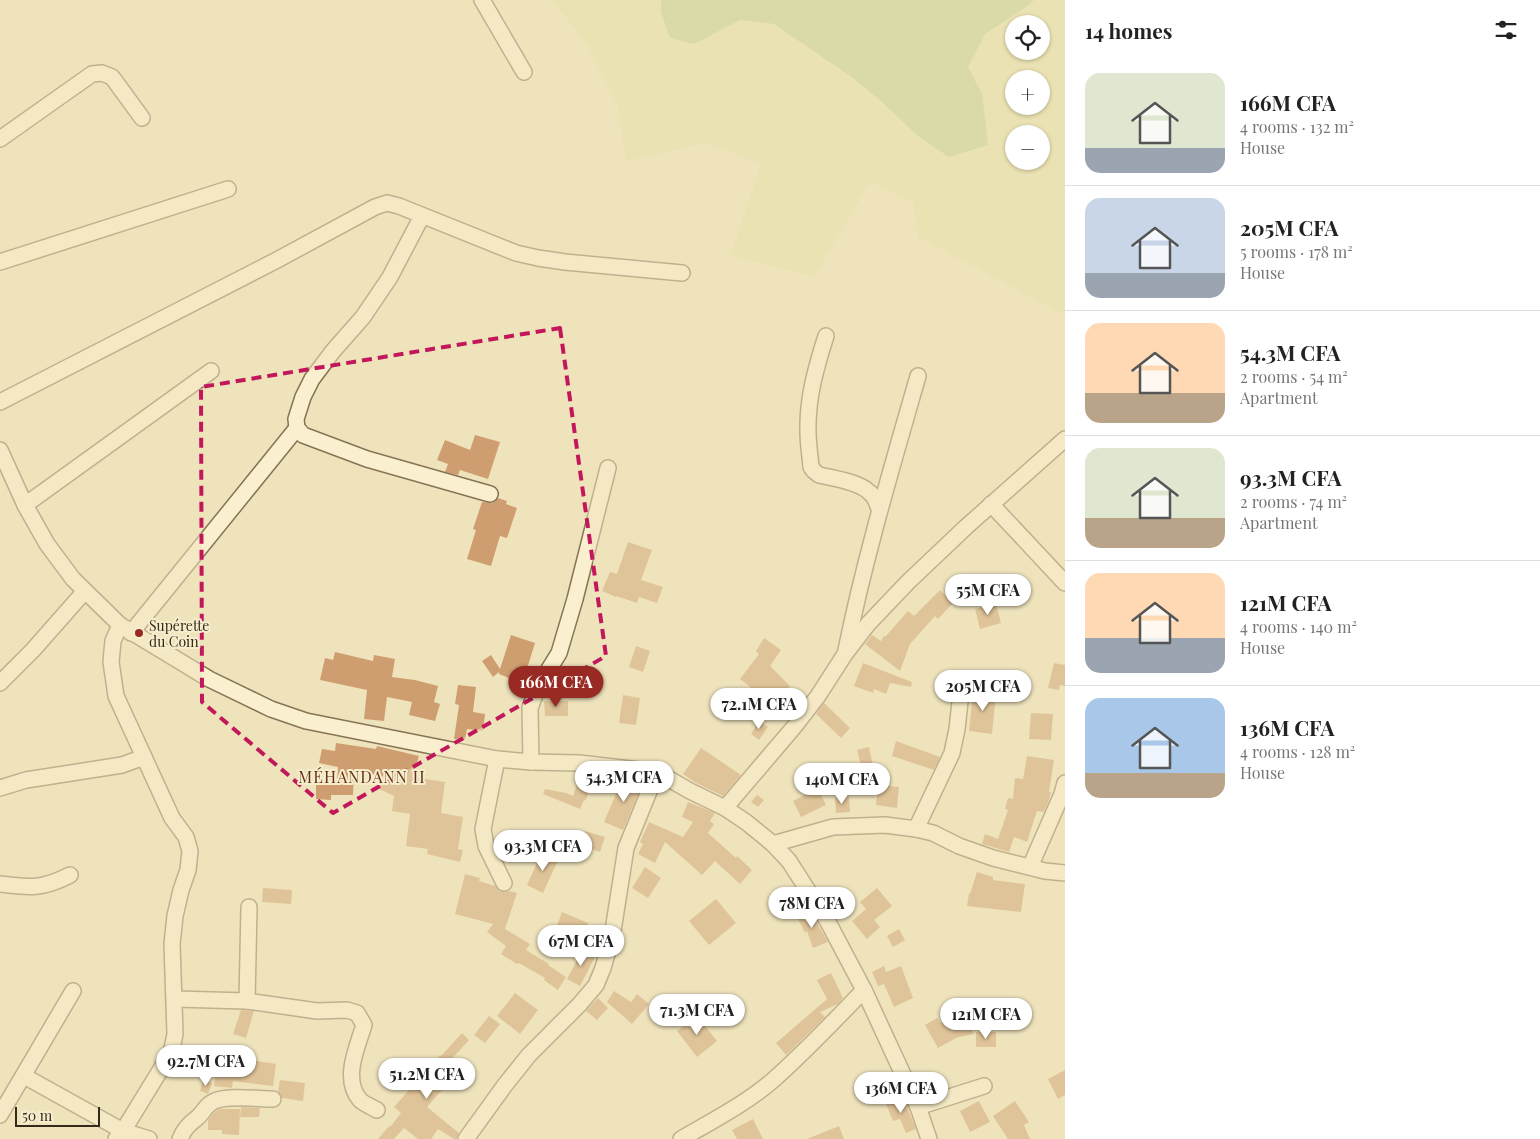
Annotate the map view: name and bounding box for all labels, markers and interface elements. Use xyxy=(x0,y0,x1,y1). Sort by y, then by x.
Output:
map controls xyxy=(1005,15,1050,170)
button: locate xyxy=(1005,15,1050,60)
text: 14 homes xyxy=(1085,16,1172,44)
icon: filters xyxy=(1492,16,1520,44)
button: + xyxy=(1005,70,1050,115)
text: 166M CFA xyxy=(1240,88,1336,116)
icon: home xyxy=(1125,93,1185,153)
text: 4 rooms · 132 m² xyxy=(1240,116,1354,137)
button: − xyxy=(1005,125,1050,170)
text: House xyxy=(1240,137,1285,158)
text: 205M CFA xyxy=(1240,213,1339,241)
icon: home xyxy=(1125,218,1185,278)
text: 5 rooms · 178 m² xyxy=(1240,241,1353,262)
text: House xyxy=(1240,262,1285,283)
text: 54.3M CFA xyxy=(1240,338,1340,366)
icon: home xyxy=(1125,343,1185,403)
text: 2 rooms · 54 m² xyxy=(1240,366,1348,387)
text: Apartment xyxy=(1240,387,1318,408)
text: 93.3M CFA xyxy=(1240,463,1342,491)
icon: home xyxy=(1125,468,1185,528)
text: 2 rooms · 74 m² xyxy=(1240,491,1347,512)
text: Apartment xyxy=(1240,512,1318,533)
pin: 55M CFA xyxy=(942,574,1034,616)
text: 55M CFA xyxy=(956,579,1020,600)
text: 121M CFA xyxy=(1240,588,1332,616)
icon: home xyxy=(1125,593,1185,653)
place label: Supérette du Coin xyxy=(149,616,209,651)
text: 4 rooms · 140 m² xyxy=(1240,616,1357,637)
marker: Supérette du Coin xyxy=(133,627,145,639)
text: House xyxy=(1240,637,1285,658)
pin: 166M CFA xyxy=(504,666,608,708)
pin: 205M CFA xyxy=(931,670,1035,712)
text: 166M CFA xyxy=(519,671,593,692)
text: 205M CFA xyxy=(945,675,1021,696)
pin: 72.1M CFA xyxy=(702,688,816,730)
text: 72.1M CFA xyxy=(721,693,797,714)
text: 136M CFA xyxy=(1240,713,1334,741)
icon: home xyxy=(1125,718,1185,778)
text: 4 rooms · 128 m² xyxy=(1240,741,1355,762)
pin: 54.3M CFA xyxy=(567,760,681,803)
pin: 140M CFA xyxy=(790,762,894,805)
text: House xyxy=(1240,762,1285,783)
district label: MÉHANDANN II xyxy=(298,766,426,787)
text: 54.3M CFA xyxy=(586,766,662,787)
text: 140M CFA xyxy=(805,768,879,789)
pin: 93.3M CFA xyxy=(486,830,600,872)
text: 93.3M CFA xyxy=(504,835,582,856)
pin: 78M CFA xyxy=(766,886,858,929)
text: 78M CFA xyxy=(779,892,845,913)
pin: 67M CFA xyxy=(535,924,627,967)
text: 67M CFA xyxy=(548,930,614,951)
pin: 71.3M CFA xyxy=(640,994,754,1036)
pin: 121M CFA xyxy=(934,998,1038,1040)
text: 71.3M CFA xyxy=(660,999,734,1020)
text: 121M CFA xyxy=(951,1003,1021,1024)
pin: 92.7M CFA xyxy=(149,1044,263,1087)
text: 92.7M CFA xyxy=(167,1050,245,1071)
pin: 51.2M CFA xyxy=(370,1058,484,1100)
text: 51.2M CFA xyxy=(389,1063,465,1084)
pin: 136M CFA xyxy=(849,1072,953,1114)
text: 136M CFA xyxy=(865,1077,937,1098)
scale bar xyxy=(15,1104,100,1127)
text: 50 m xyxy=(22,1106,52,1125)

